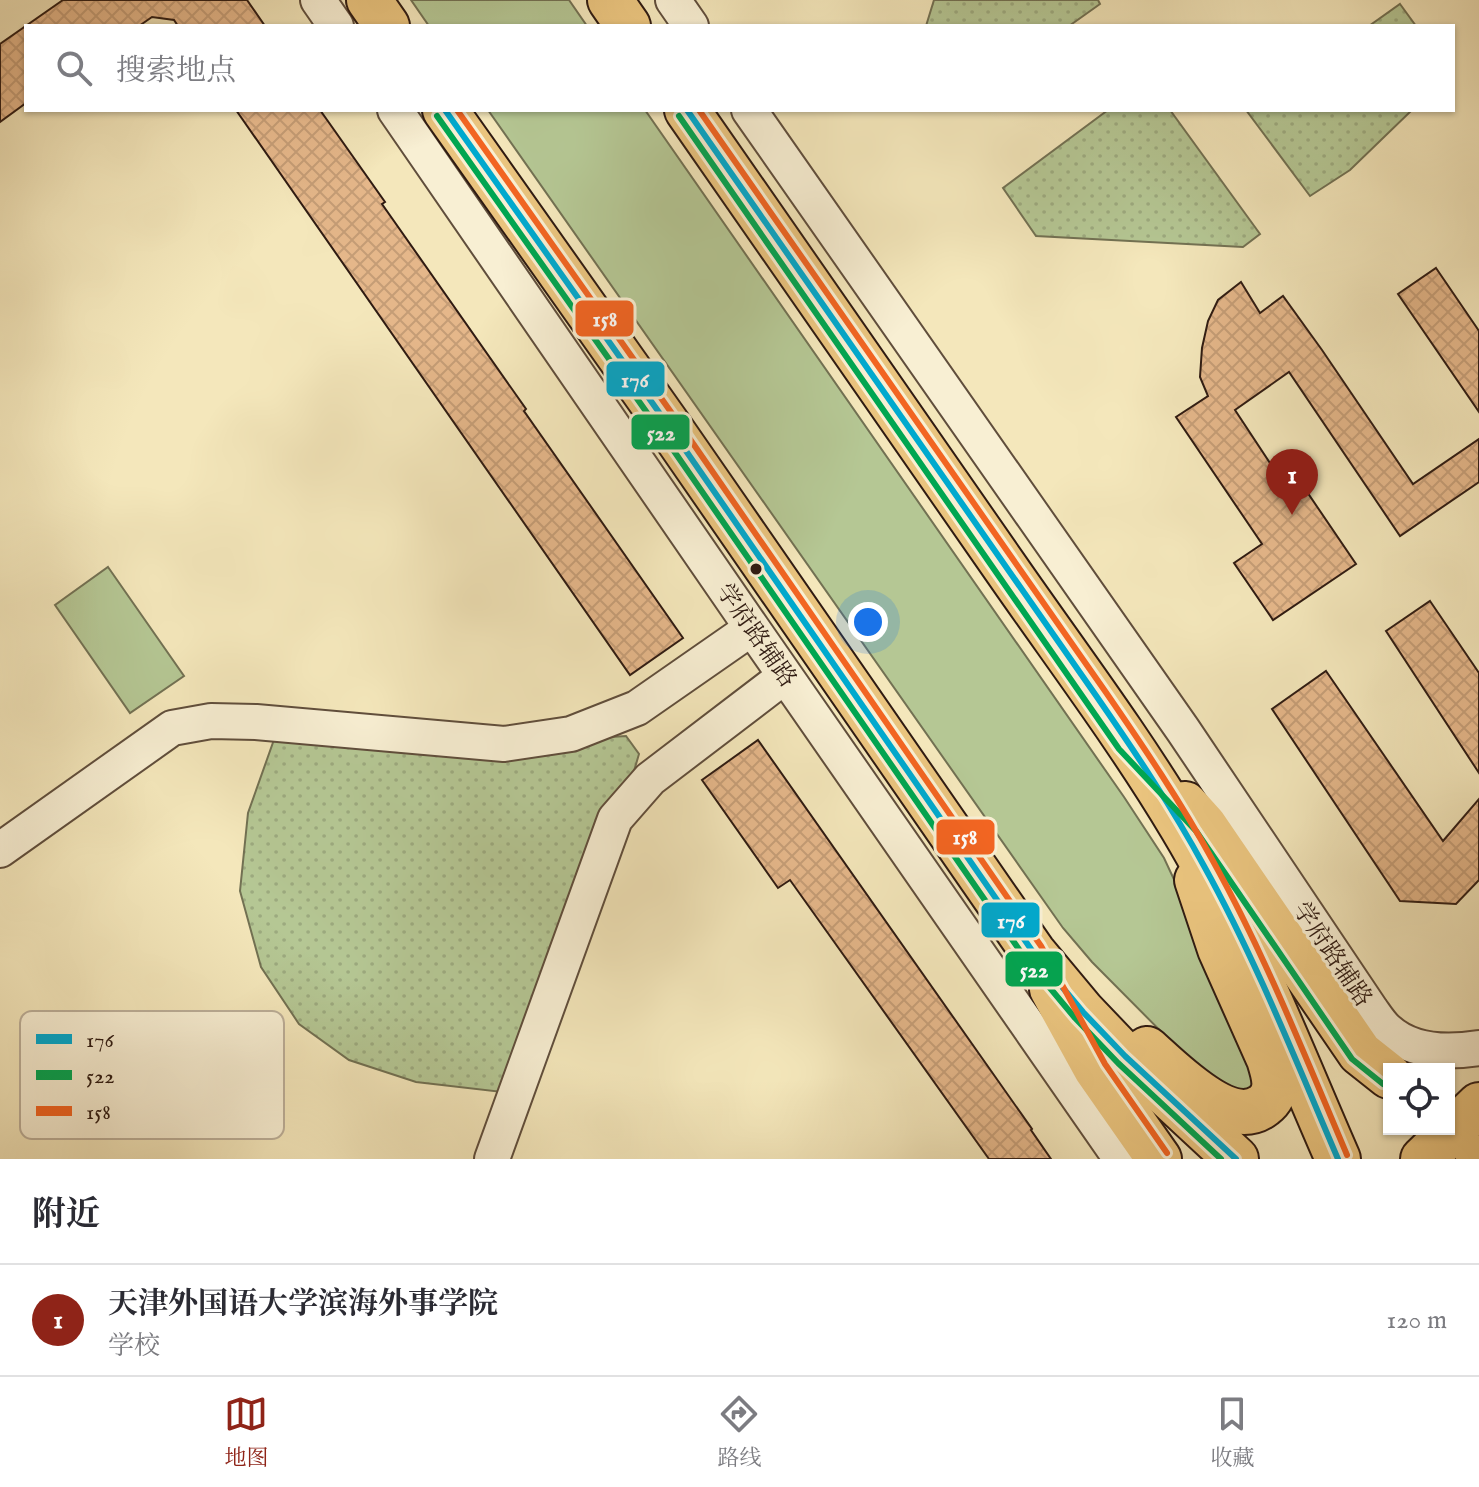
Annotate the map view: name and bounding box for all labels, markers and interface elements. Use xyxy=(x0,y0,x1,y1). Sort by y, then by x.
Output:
search box xyxy=(24,24,1455,112)
icon: search xyxy=(52,46,96,90)
text: 搜索地点 xyxy=(116,53,236,91)
line badge: 158 xyxy=(574,299,635,338)
text: 158 xyxy=(593,306,617,334)
line badge: 176 xyxy=(605,360,666,398)
text: 176 xyxy=(621,367,651,395)
line badge: 522 xyxy=(630,413,691,451)
text: 522 xyxy=(647,420,675,448)
pin: 1 xyxy=(1266,449,1318,515)
unlabelled marker xyxy=(748,561,764,577)
street label: 学府路辅路 xyxy=(709,578,803,694)
your location xyxy=(848,602,888,642)
line badge: 158 xyxy=(935,818,996,856)
text: 158 xyxy=(953,824,977,852)
street label: 学府路辅路 xyxy=(1285,896,1378,1013)
line badge: 176 xyxy=(980,901,1041,939)
text: 176 xyxy=(997,908,1027,936)
line badge: 522 xyxy=(1004,950,1064,988)
text: 522 xyxy=(1020,957,1048,985)
legend xyxy=(20,1011,284,1139)
text: 176 xyxy=(86,1027,114,1055)
text: 522 xyxy=(86,1063,115,1091)
map controls xyxy=(1383,1063,1455,1135)
button: locate xyxy=(1383,1063,1455,1135)
text: 158 xyxy=(86,1099,111,1127)
text: 附近 xyxy=(32,1194,100,1237)
text: 天津外国语大学滨海外事学院 xyxy=(108,1286,498,1324)
text: 1 xyxy=(53,1304,63,1337)
text: 120 m xyxy=(1387,1304,1447,1337)
text: 学校 xyxy=(108,1330,160,1363)
tab: 地图 xyxy=(224,1392,269,1473)
tab: 路线 xyxy=(717,1392,762,1473)
tab: 收藏 xyxy=(1210,1392,1255,1473)

